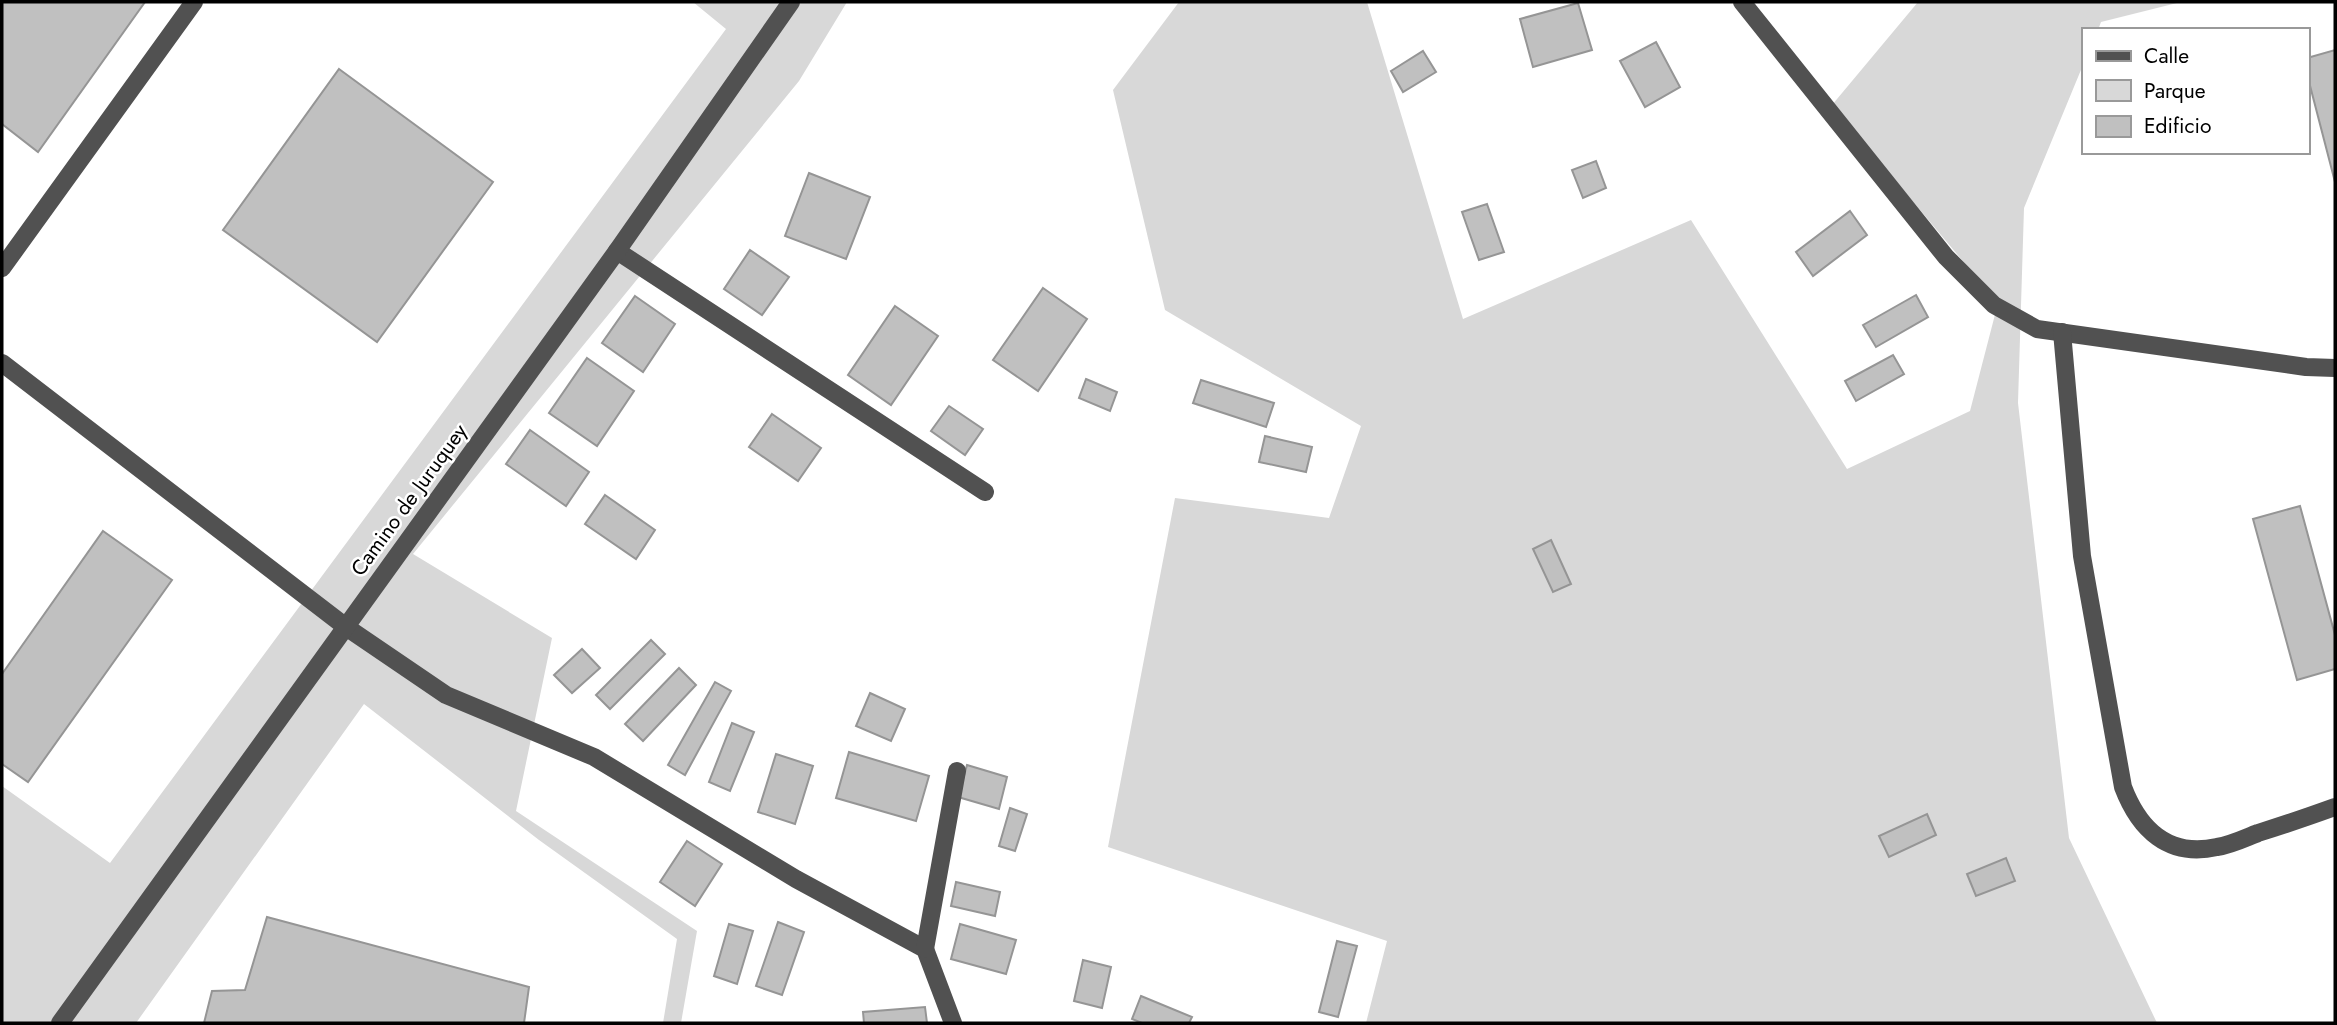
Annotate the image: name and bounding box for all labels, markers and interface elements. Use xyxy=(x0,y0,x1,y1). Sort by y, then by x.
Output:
legend xyxy=(2082,28,2309,154)
text: Calle xyxy=(2144,41,2189,71)
text: Parque xyxy=(2144,76,2206,106)
text: Edificio xyxy=(2144,111,2211,141)
street label: Camino de Juruquey xyxy=(344,417,475,582)

